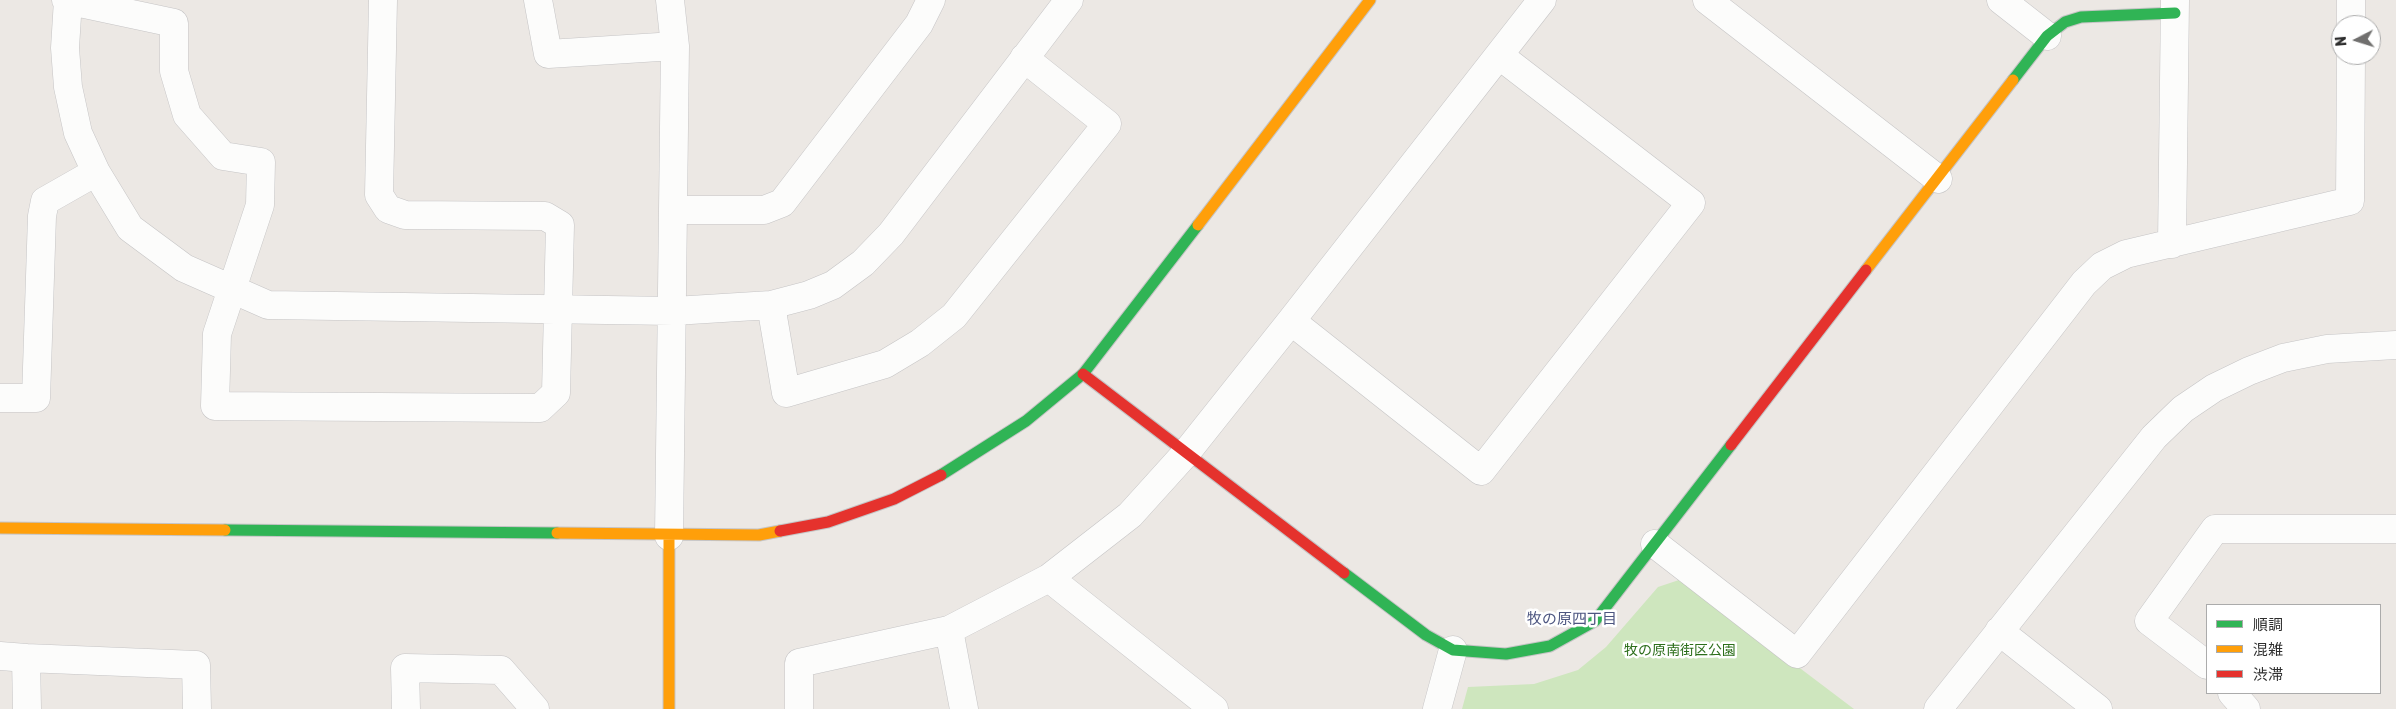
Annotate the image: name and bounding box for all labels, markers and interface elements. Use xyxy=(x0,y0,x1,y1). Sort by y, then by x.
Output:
north arrow xyxy=(2331,15,2381,65)
text: N xyxy=(2333,36,2350,47)
legend xyxy=(2206,604,2381,694)
district label: 牧の原四丁目 xyxy=(1527,611,1617,629)
text: 順調 xyxy=(2253,616,2283,634)
text: 混雑 xyxy=(2253,641,2283,659)
park label: 牧の原南街区公園 xyxy=(1624,643,1736,659)
text: 渋滞 xyxy=(2253,666,2283,684)

